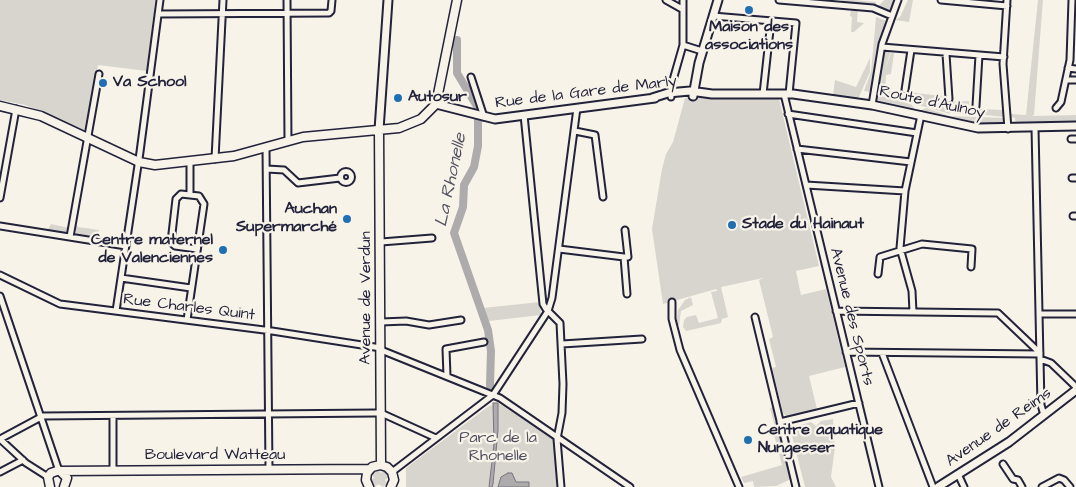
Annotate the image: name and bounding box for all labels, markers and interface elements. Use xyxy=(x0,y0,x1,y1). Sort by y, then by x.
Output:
marker: Maison des associations xyxy=(743,4,755,16)
place label: Maison des associations xyxy=(705,18,793,56)
street label: Rue de la Gare de Marly xyxy=(494,72,678,114)
place label: Va School xyxy=(113,73,186,93)
marker: Va School xyxy=(97,77,109,89)
street label: Route d'Aulnoy xyxy=(877,82,987,124)
place label: Autosur xyxy=(408,88,467,108)
marker: Autosur xyxy=(392,92,404,104)
water label: La Rhonelle xyxy=(432,131,472,229)
place label: Auchan Supermarché xyxy=(236,200,337,238)
marker: Auchan Supermarché xyxy=(341,213,353,225)
place label: Stade du Hainaut xyxy=(742,215,864,235)
marker: Stade du Hainaut xyxy=(726,219,738,231)
place label: Centre maternel de Valenciennes xyxy=(91,231,213,269)
street label: Avenue de Verdun xyxy=(357,231,377,365)
marker: Centre maternel de Valenciennes xyxy=(217,244,229,256)
street label: Avenue des Sports xyxy=(825,246,877,388)
street label: Rue Charles Quint xyxy=(122,290,256,326)
street label: Avenue de Reims xyxy=(942,384,1056,472)
place label: Centre aquatique Nungesser xyxy=(758,421,883,459)
park label: Parc de la Rhonelle xyxy=(459,429,537,467)
marker: Centre aquatique Nungesser xyxy=(742,434,754,446)
street label: Boulevard Watteau xyxy=(145,446,285,466)

